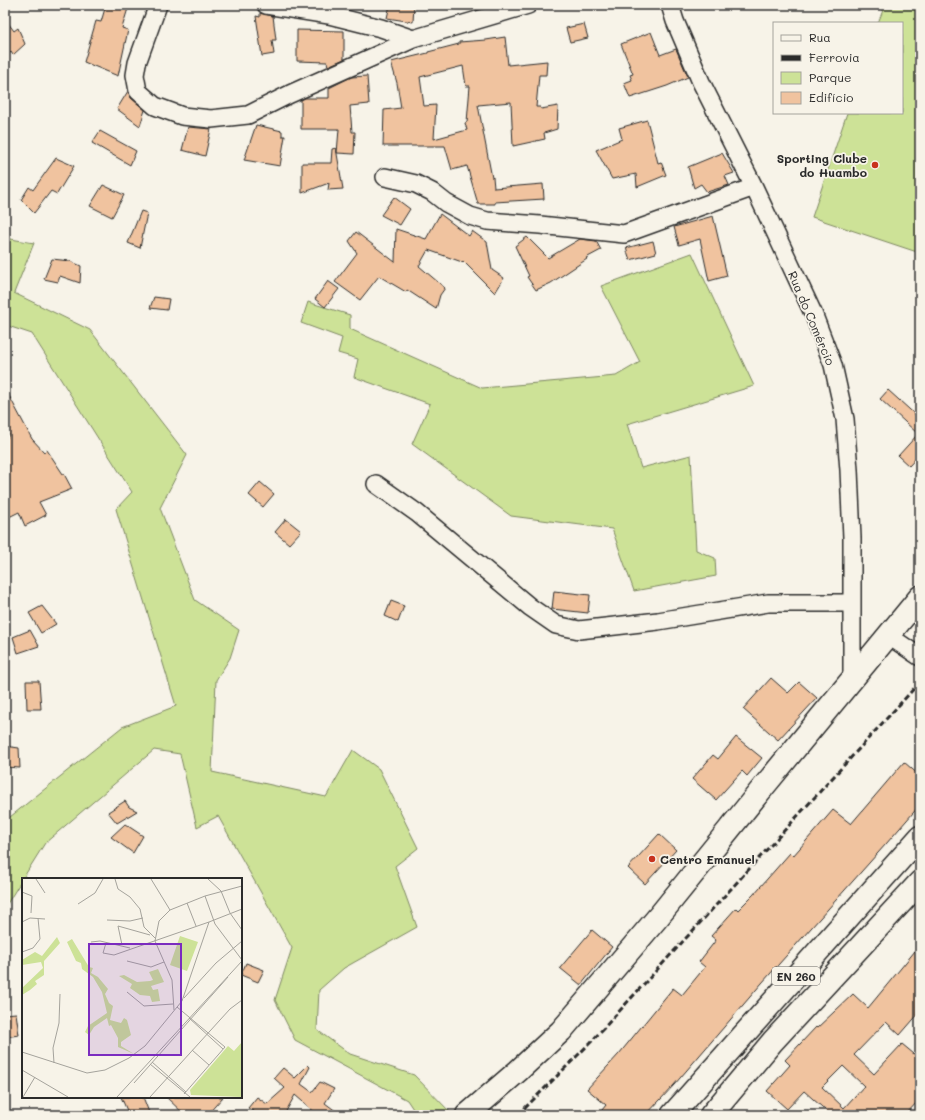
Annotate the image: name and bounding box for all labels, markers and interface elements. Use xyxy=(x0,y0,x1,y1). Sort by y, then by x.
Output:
legend xyxy=(773,22,903,114)
text: Rua xyxy=(809,29,831,45)
text: Ferrovia xyxy=(809,49,860,65)
text: Parque xyxy=(809,69,852,85)
text: Edifício xyxy=(809,89,853,105)
place label: Sporting Clube do Huambo xyxy=(777,150,867,180)
marker: Sporting Clube do Huambo xyxy=(870,160,880,170)
street label: Rua do Comércio xyxy=(785,269,839,367)
place label: Centro Emanuel xyxy=(660,851,755,867)
marker: Centro Emanuel xyxy=(647,854,657,864)
inset map xyxy=(22,878,242,1098)
road number: EN 260 xyxy=(772,967,820,985)

